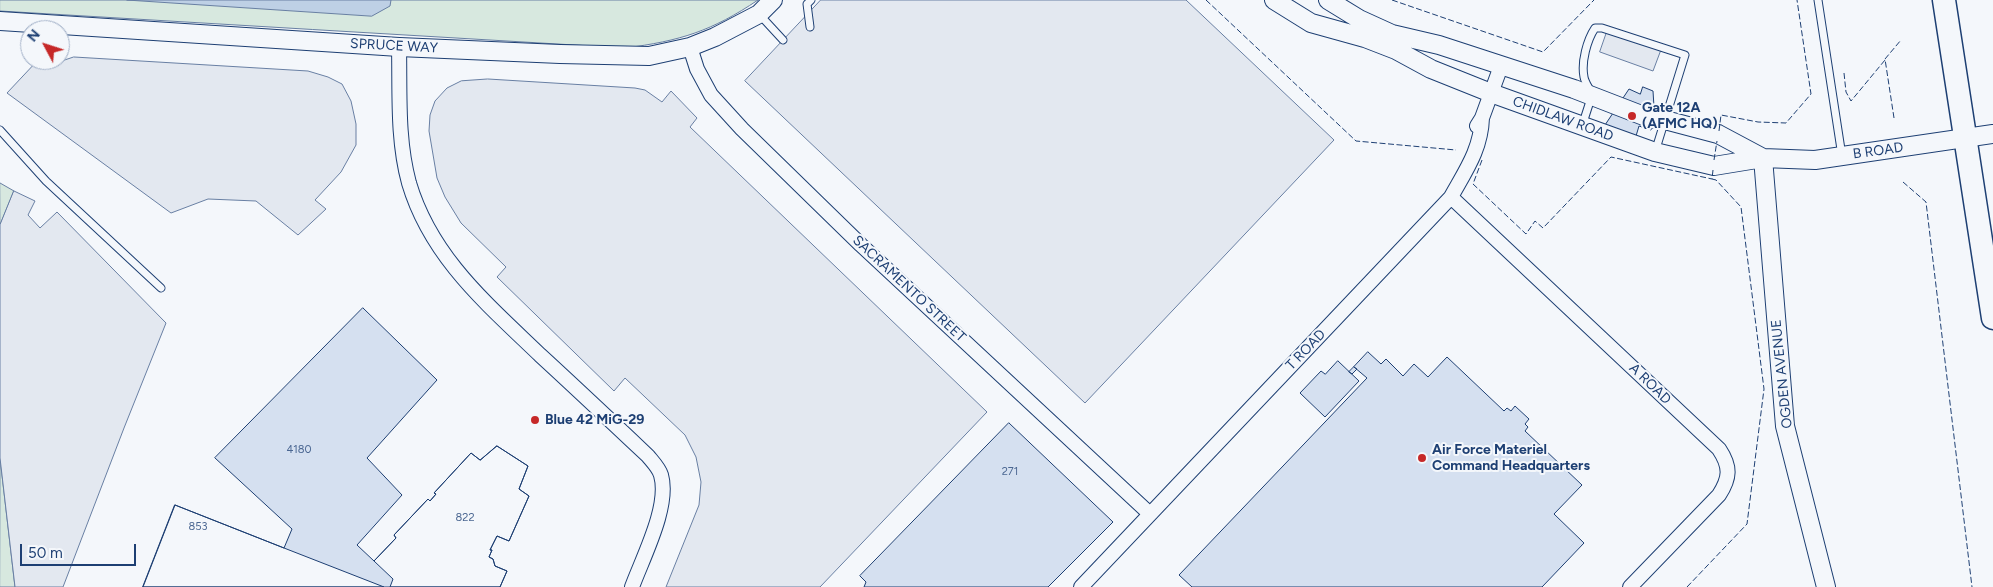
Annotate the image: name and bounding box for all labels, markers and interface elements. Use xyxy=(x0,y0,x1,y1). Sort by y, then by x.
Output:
north arrow xyxy=(20,20,70,70)
text: N xyxy=(24,26,44,45)
street label: SPRUCE WAY xyxy=(350,35,438,57)
street label: CHIDLAW ROAD xyxy=(1510,93,1616,145)
place label: Gate 12A (AFMC HQ) xyxy=(1642,100,1717,132)
marker: Gate 12A (AFMC HQ) xyxy=(1626,110,1638,122)
street label: B ROAD xyxy=(1852,139,1904,163)
street label: SACRAMENTO STREET xyxy=(849,232,969,346)
street label: OGDEN AVENUE xyxy=(1768,319,1796,429)
street label: T ROAD xyxy=(1283,326,1329,374)
street label: A ROAD xyxy=(1626,360,1674,408)
place label: Blue 42 MiG-29 xyxy=(545,412,644,428)
marker: Blue 42 MiG-29 xyxy=(529,414,541,426)
place label: Air Force Materiel Command Headquarters xyxy=(1432,442,1590,474)
house number: 4180 xyxy=(286,443,312,457)
marker: Air Force Materiel Command Headquarters xyxy=(1416,452,1428,464)
house number: 271 xyxy=(1002,465,1018,479)
house number: 822 xyxy=(455,511,475,525)
house number: 853 xyxy=(188,520,208,534)
scale bar xyxy=(22,534,139,566)
text: 50 m xyxy=(28,544,63,562)

